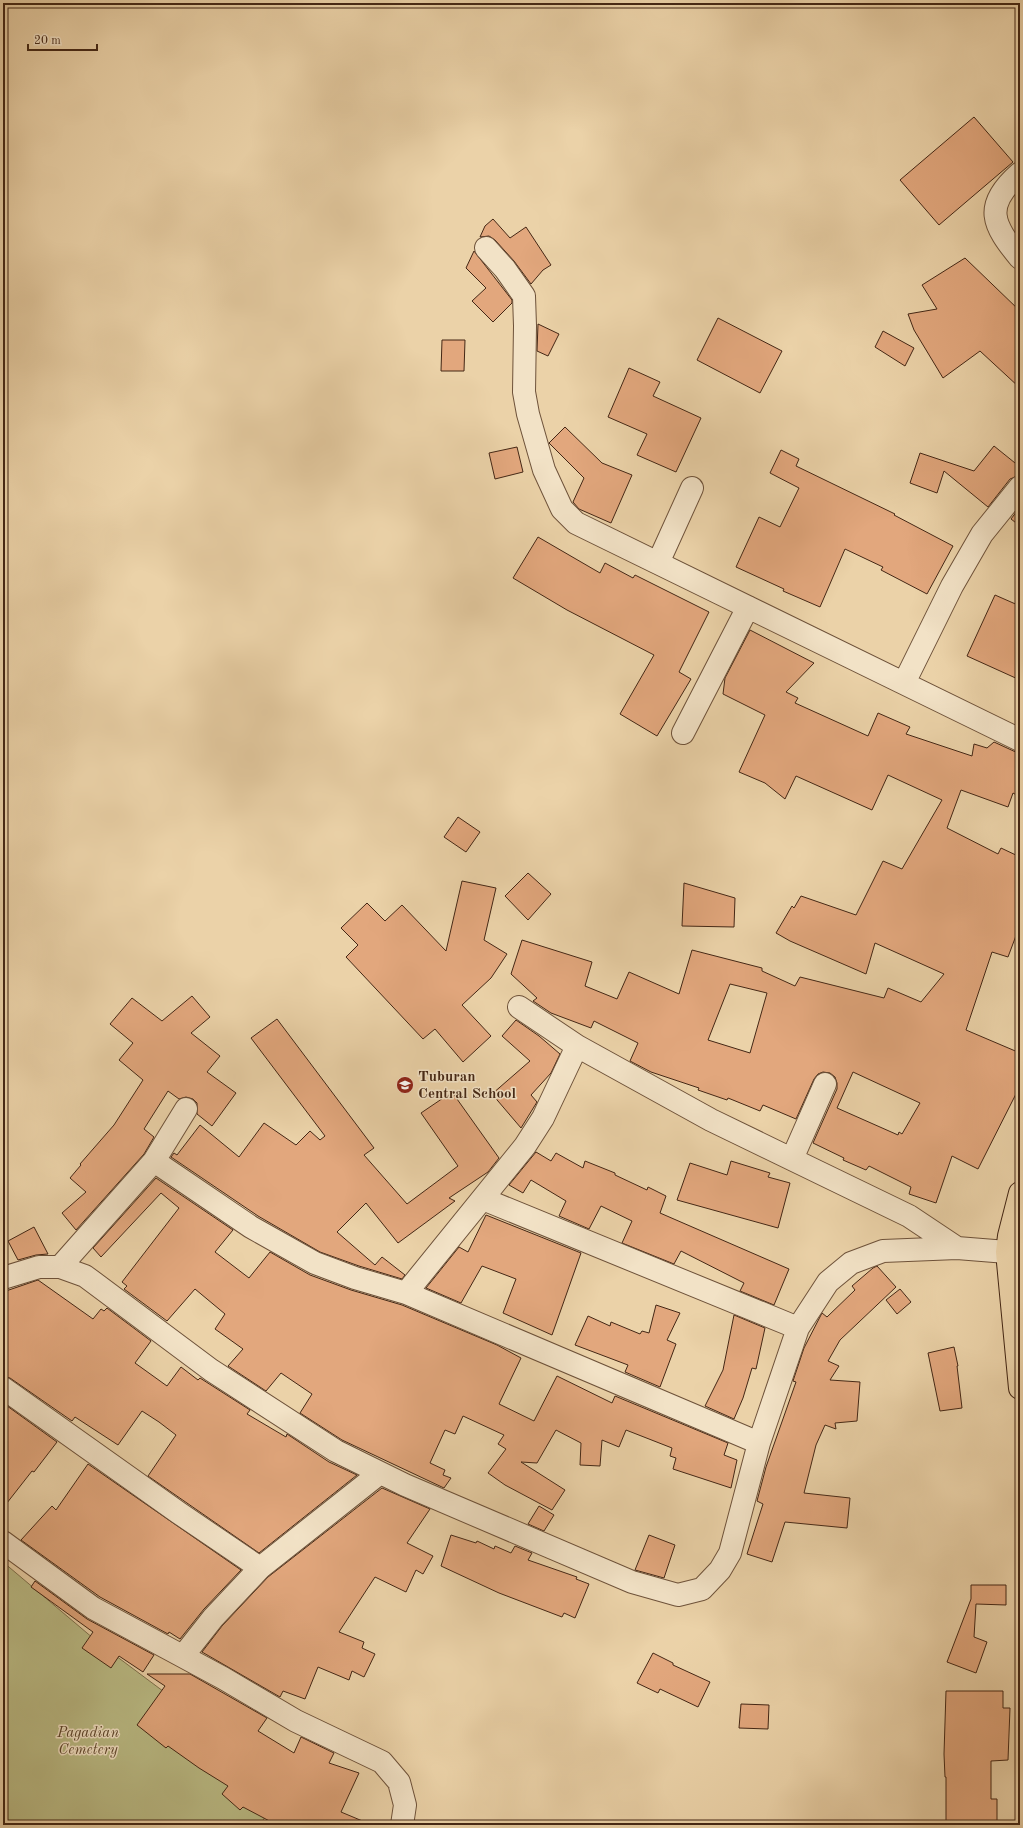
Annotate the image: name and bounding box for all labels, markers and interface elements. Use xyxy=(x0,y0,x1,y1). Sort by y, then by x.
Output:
scale bar xyxy=(28,26,97,52)
text: 20 m xyxy=(34,35,61,47)
place label: Tuburan Central School xyxy=(418,1070,517,1102)
school or university icon: Tuburan Central School xyxy=(395,1075,415,1095)
park label: Pagadian Cemetery xyxy=(56,1726,119,1758)

